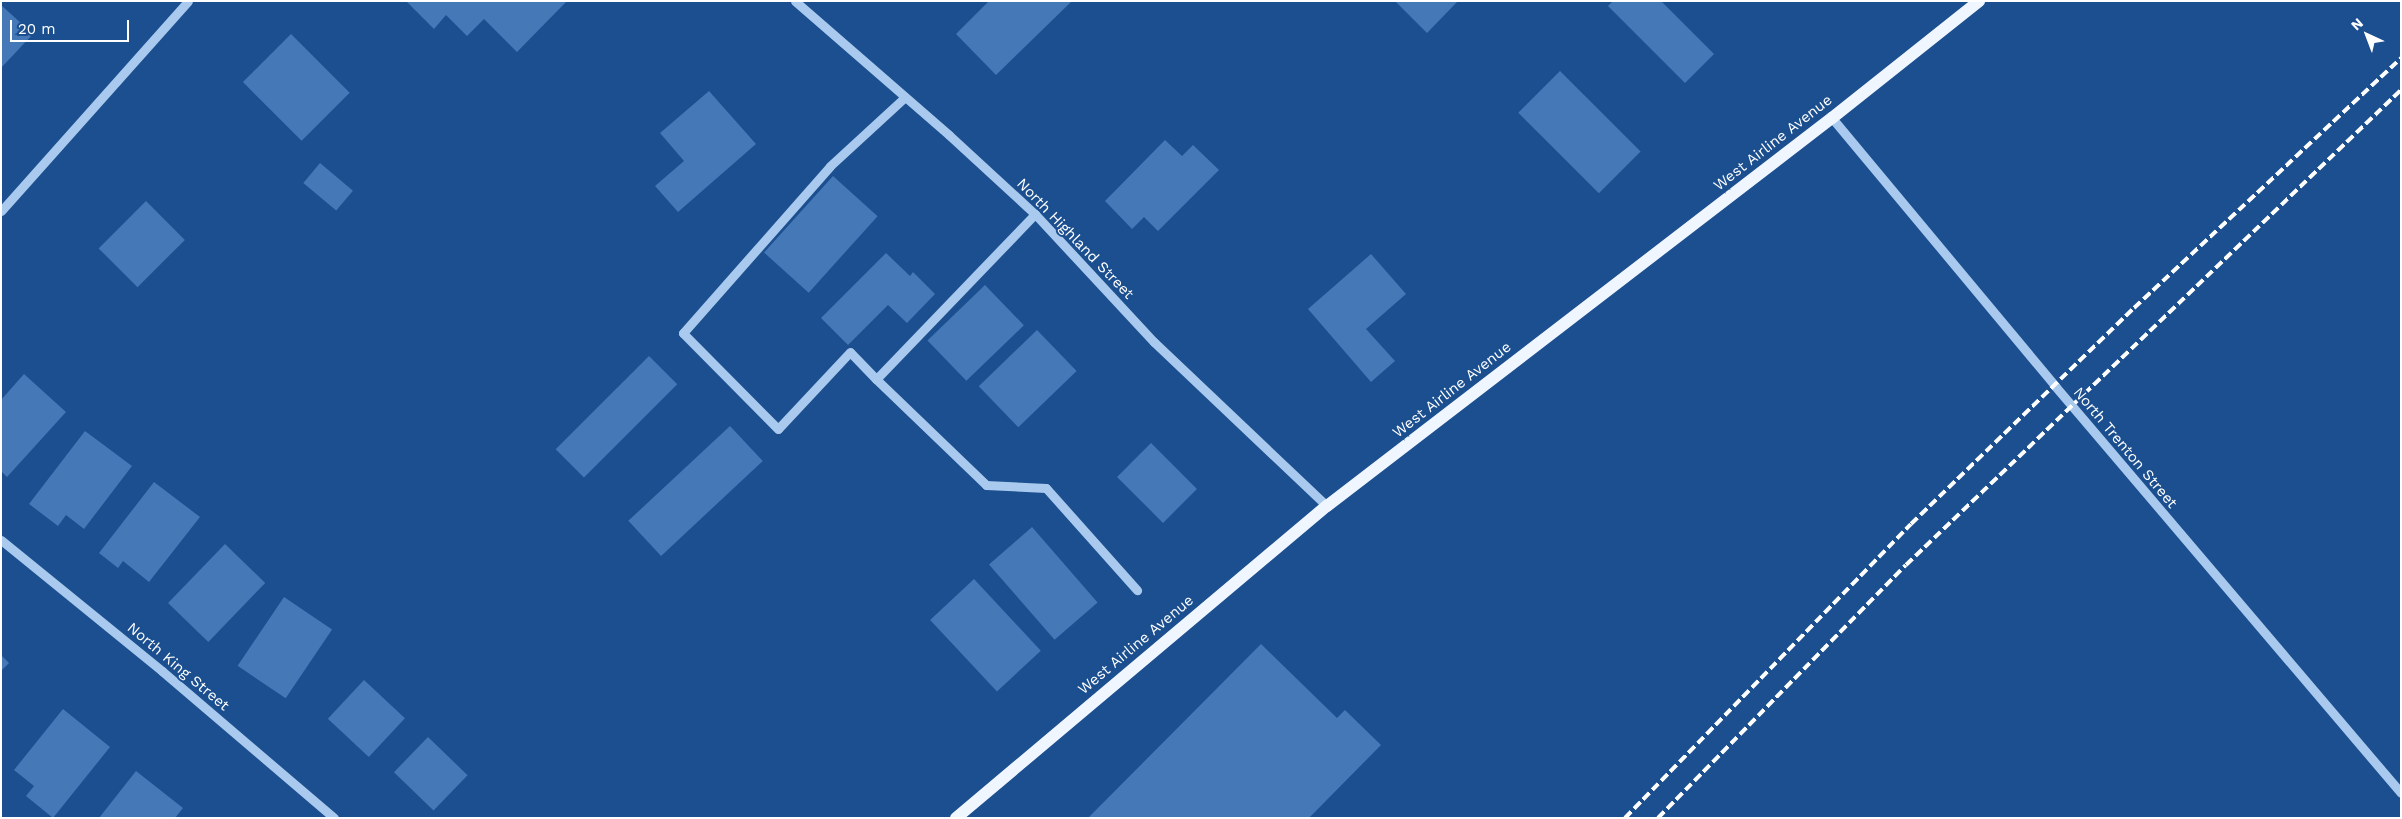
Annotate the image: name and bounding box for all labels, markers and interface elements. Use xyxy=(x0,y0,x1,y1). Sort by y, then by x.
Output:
scale bar xyxy=(12,10,131,42)
north arrow xyxy=(2342,10,2392,60)
text: N xyxy=(2348,15,2366,33)
text: 20 m xyxy=(18,20,56,38)
street label: West Airline Avenue xyxy=(1710,91,1836,195)
street label: North Highland Street xyxy=(1013,175,1137,303)
street label: West Airline Avenue xyxy=(1389,338,1515,442)
street label: North Trenton Street xyxy=(2069,384,2181,512)
street label: West Airline Avenue xyxy=(1074,591,1198,699)
street label: North King Street xyxy=(123,619,233,715)

